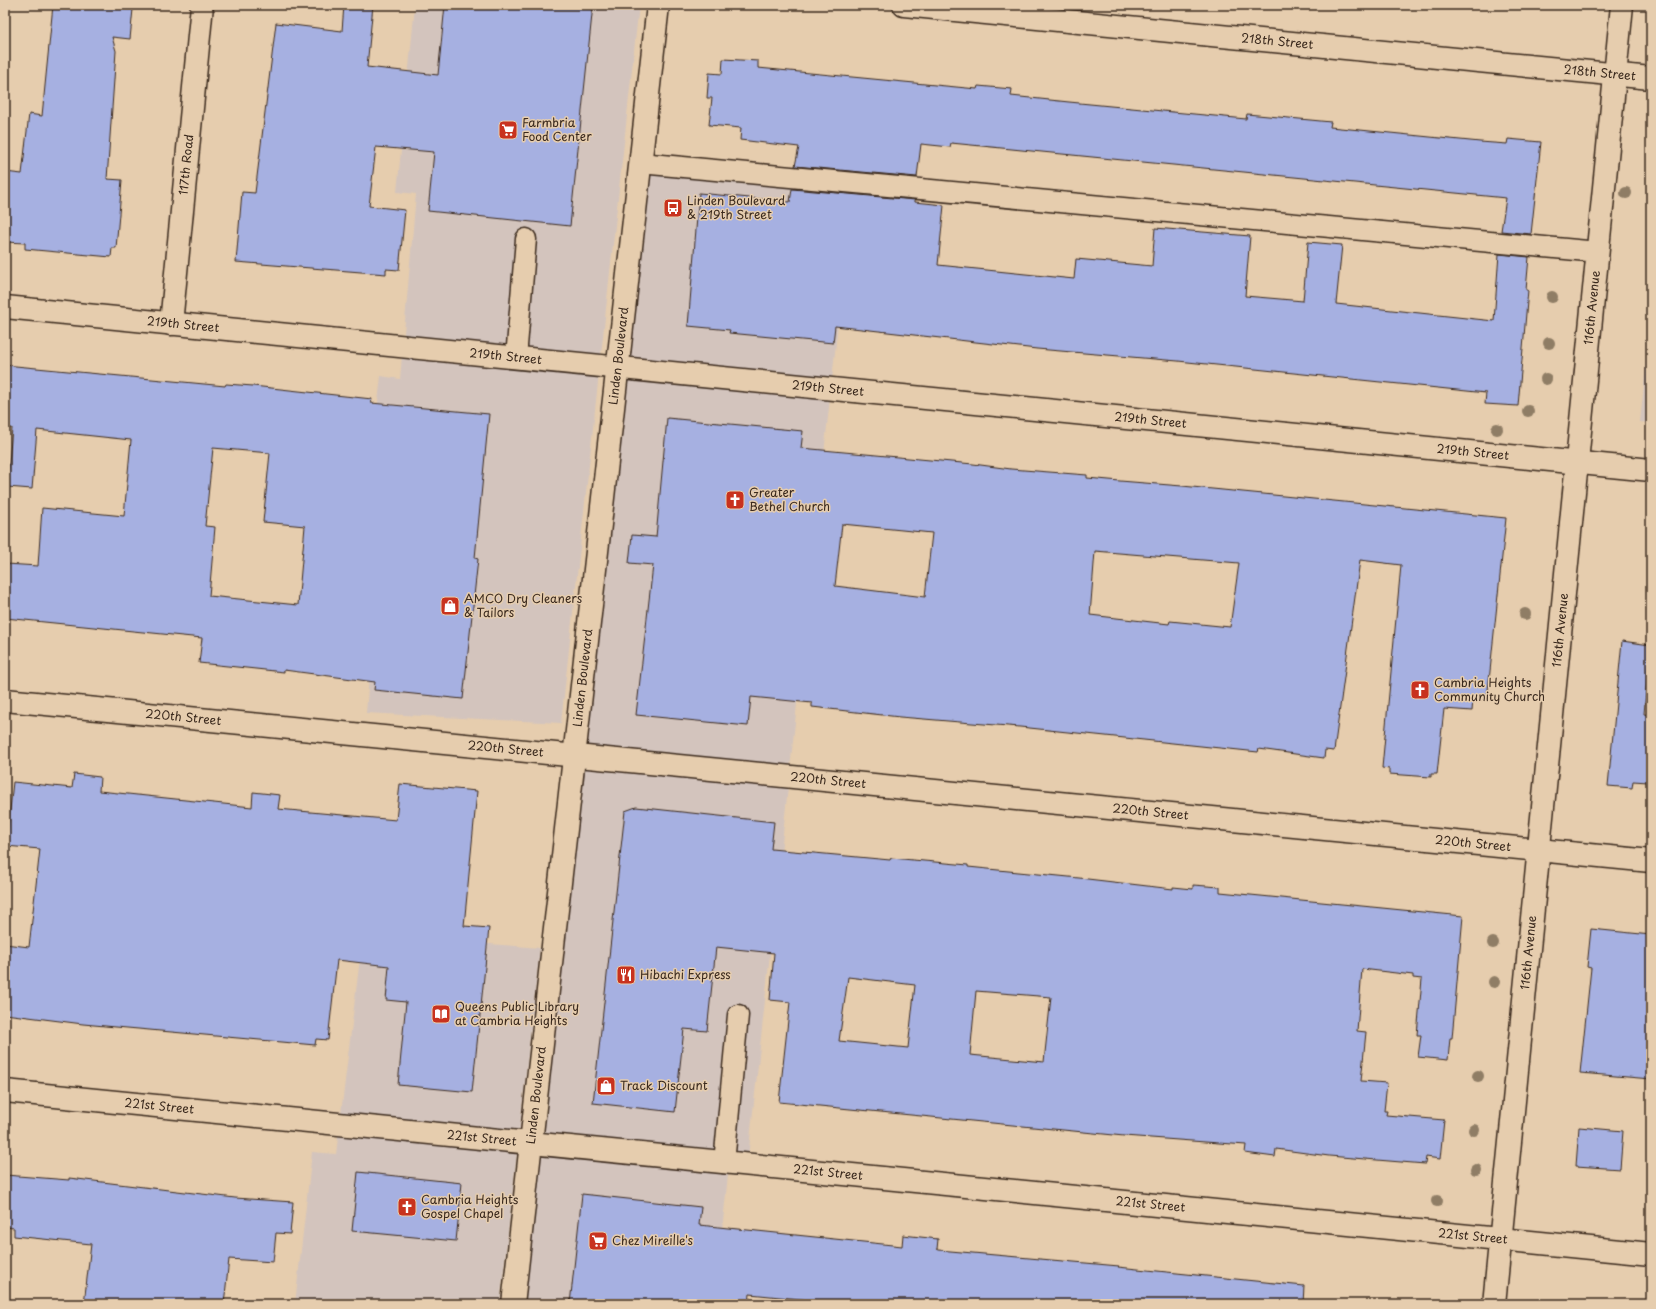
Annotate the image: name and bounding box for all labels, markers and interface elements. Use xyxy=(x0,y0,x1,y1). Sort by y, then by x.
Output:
street label: 218th Street xyxy=(1240,28,1314,53)
street label: 218th Street xyxy=(1563,60,1637,84)
place label: Farmbria Food Center xyxy=(522,113,592,145)
supermarket icon: Farmbria Food Center xyxy=(497,119,519,141)
street label: 117th Road xyxy=(174,133,197,196)
place label: Linden Boulevard & 219th Street xyxy=(687,191,786,223)
bus stop icon: Linden Boulevard & 219th Street xyxy=(662,197,684,219)
street label: 116th Avenue xyxy=(1579,269,1604,346)
street label: Linden Boulevard xyxy=(603,305,632,406)
street label: 219th Street xyxy=(146,311,220,336)
street label: 219th Street xyxy=(469,343,543,368)
street label: 219th Street xyxy=(791,375,865,400)
street label: 219th Street xyxy=(1113,407,1188,432)
street label: 219th Street xyxy=(1436,439,1510,464)
place label: Greater Bethel Church xyxy=(749,483,830,515)
church icon: Greater Bethel Church xyxy=(724,489,746,511)
place label: AMCO Dry Cleaners & Tailors xyxy=(464,589,583,621)
street label: 116th Avenue xyxy=(1547,592,1572,668)
shop icon: AMCO Dry Cleaners & Tailors xyxy=(439,595,461,617)
street label: Linden Boulevard xyxy=(567,627,596,728)
place label: Cambria Heights Community Church xyxy=(1434,673,1545,705)
church icon: Cambria Heights Community Church xyxy=(1409,679,1431,701)
street label: 220th Street xyxy=(144,704,222,729)
street label: 220th Street xyxy=(467,735,545,761)
street label: 220th Street xyxy=(789,767,867,792)
street label: 220th Street xyxy=(1112,798,1190,824)
street label: 220th Street xyxy=(1434,830,1512,855)
street label: 116th Avenue xyxy=(1515,914,1540,991)
restaurant icon: Hibachi Express xyxy=(615,964,637,986)
place label: Hibachi Express xyxy=(640,965,731,983)
place label: Queens Public Library at Cambria Heights xyxy=(455,997,579,1029)
library icon: Queens Public Library at Cambria Heights xyxy=(430,1003,452,1025)
street label: Linden Boulevard xyxy=(521,1045,550,1145)
shop icon: Track Discount xyxy=(595,1075,617,1097)
place label: Track Discount xyxy=(620,1076,708,1094)
street label: 221st Street xyxy=(124,1093,195,1118)
street label: 221st Street xyxy=(446,1125,518,1150)
street label: 221st Street xyxy=(792,1159,864,1184)
place label: Cambria Heights Gospel Chapel xyxy=(421,1190,519,1222)
street label: 221st Street xyxy=(1115,1191,1186,1216)
church icon: Cambria Heights Gospel Chapel xyxy=(396,1196,418,1218)
street label: 221st Street xyxy=(1437,1223,1509,1248)
supermarket icon: Chez Mireille's xyxy=(587,1230,609,1252)
place label: Chez Mireille's xyxy=(612,1231,694,1249)

